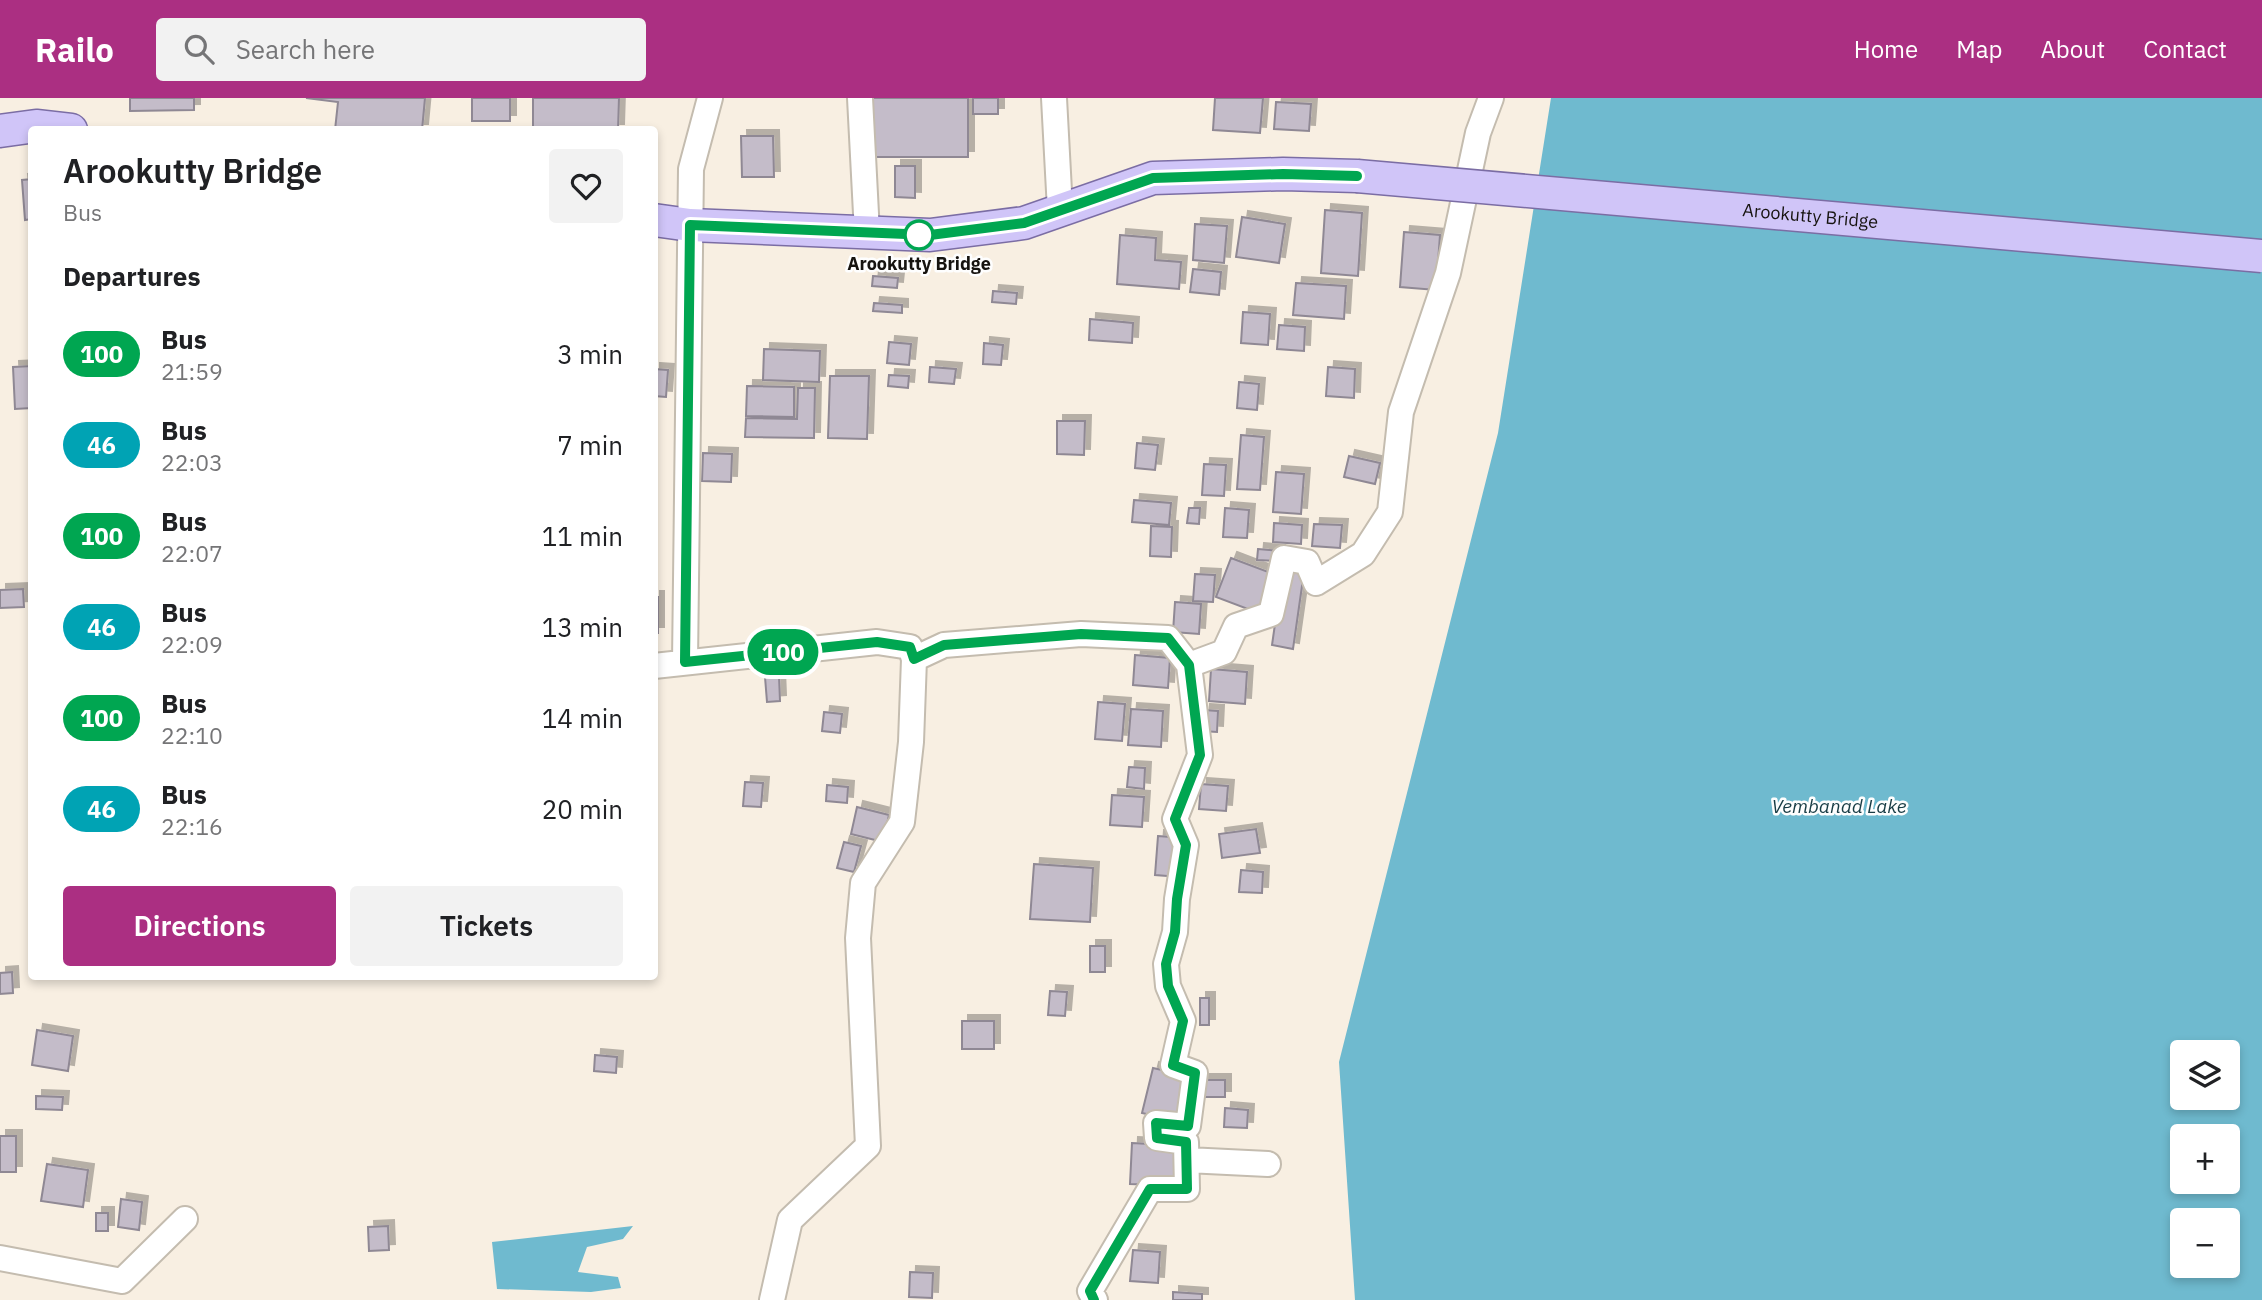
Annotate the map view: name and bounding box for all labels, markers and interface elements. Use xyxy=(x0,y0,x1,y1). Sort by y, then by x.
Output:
search box xyxy=(156,18,646,81)
text: Railo xyxy=(35,28,114,71)
icon: search xyxy=(180,30,218,68)
text: Search here xyxy=(236,32,375,66)
text: Home xyxy=(1854,33,1918,65)
text: Map xyxy=(1956,33,2002,65)
text: About xyxy=(2040,33,2105,65)
text: Contact xyxy=(2143,33,2227,65)
text: Arookutty Bridge xyxy=(63,149,322,192)
button: heart xyxy=(549,149,623,223)
text: Bus xyxy=(63,197,102,227)
street label: Arookutty Bridge xyxy=(1741,198,1879,233)
marker: Arookutty Bridge xyxy=(904,220,934,250)
place label: Arookutty Bridge xyxy=(847,252,991,275)
text: Departures xyxy=(63,259,201,293)
text: Bus xyxy=(161,322,207,356)
text: 3 min xyxy=(557,337,623,371)
text: 100 xyxy=(80,338,123,370)
text: 21:59 xyxy=(161,356,223,386)
text: Bus xyxy=(161,413,207,447)
text: 7 min xyxy=(557,428,623,462)
text: 46 xyxy=(87,429,116,461)
text: 22:03 xyxy=(161,447,223,477)
text: Bus xyxy=(161,504,207,538)
text: 11 min xyxy=(542,519,623,553)
text: 100 xyxy=(80,520,123,552)
text: 22:07 xyxy=(161,538,223,568)
text: Bus xyxy=(161,595,207,629)
text: 13 min xyxy=(542,610,623,644)
text: 46 xyxy=(87,611,116,643)
text: 22:09 xyxy=(161,629,223,659)
line badge: 100 xyxy=(743,629,823,675)
text: 100 xyxy=(761,636,805,668)
text: Bus xyxy=(161,686,207,720)
text: 14 min xyxy=(542,701,623,735)
text: 100 xyxy=(80,702,123,734)
text: 22:10 xyxy=(161,720,223,750)
text: Bus xyxy=(161,777,207,811)
text: 20 min xyxy=(542,792,623,826)
text: 46 xyxy=(87,793,116,825)
water label: Vembanad Lake xyxy=(1771,794,1907,818)
text: 22:16 xyxy=(161,811,223,841)
button: Directions xyxy=(63,886,336,966)
button: Tickets xyxy=(350,886,623,966)
map controls xyxy=(2170,1040,2240,1278)
button: layers xyxy=(2170,1040,2240,1110)
button: + xyxy=(2170,1124,2240,1194)
button: − xyxy=(2170,1208,2240,1278)

